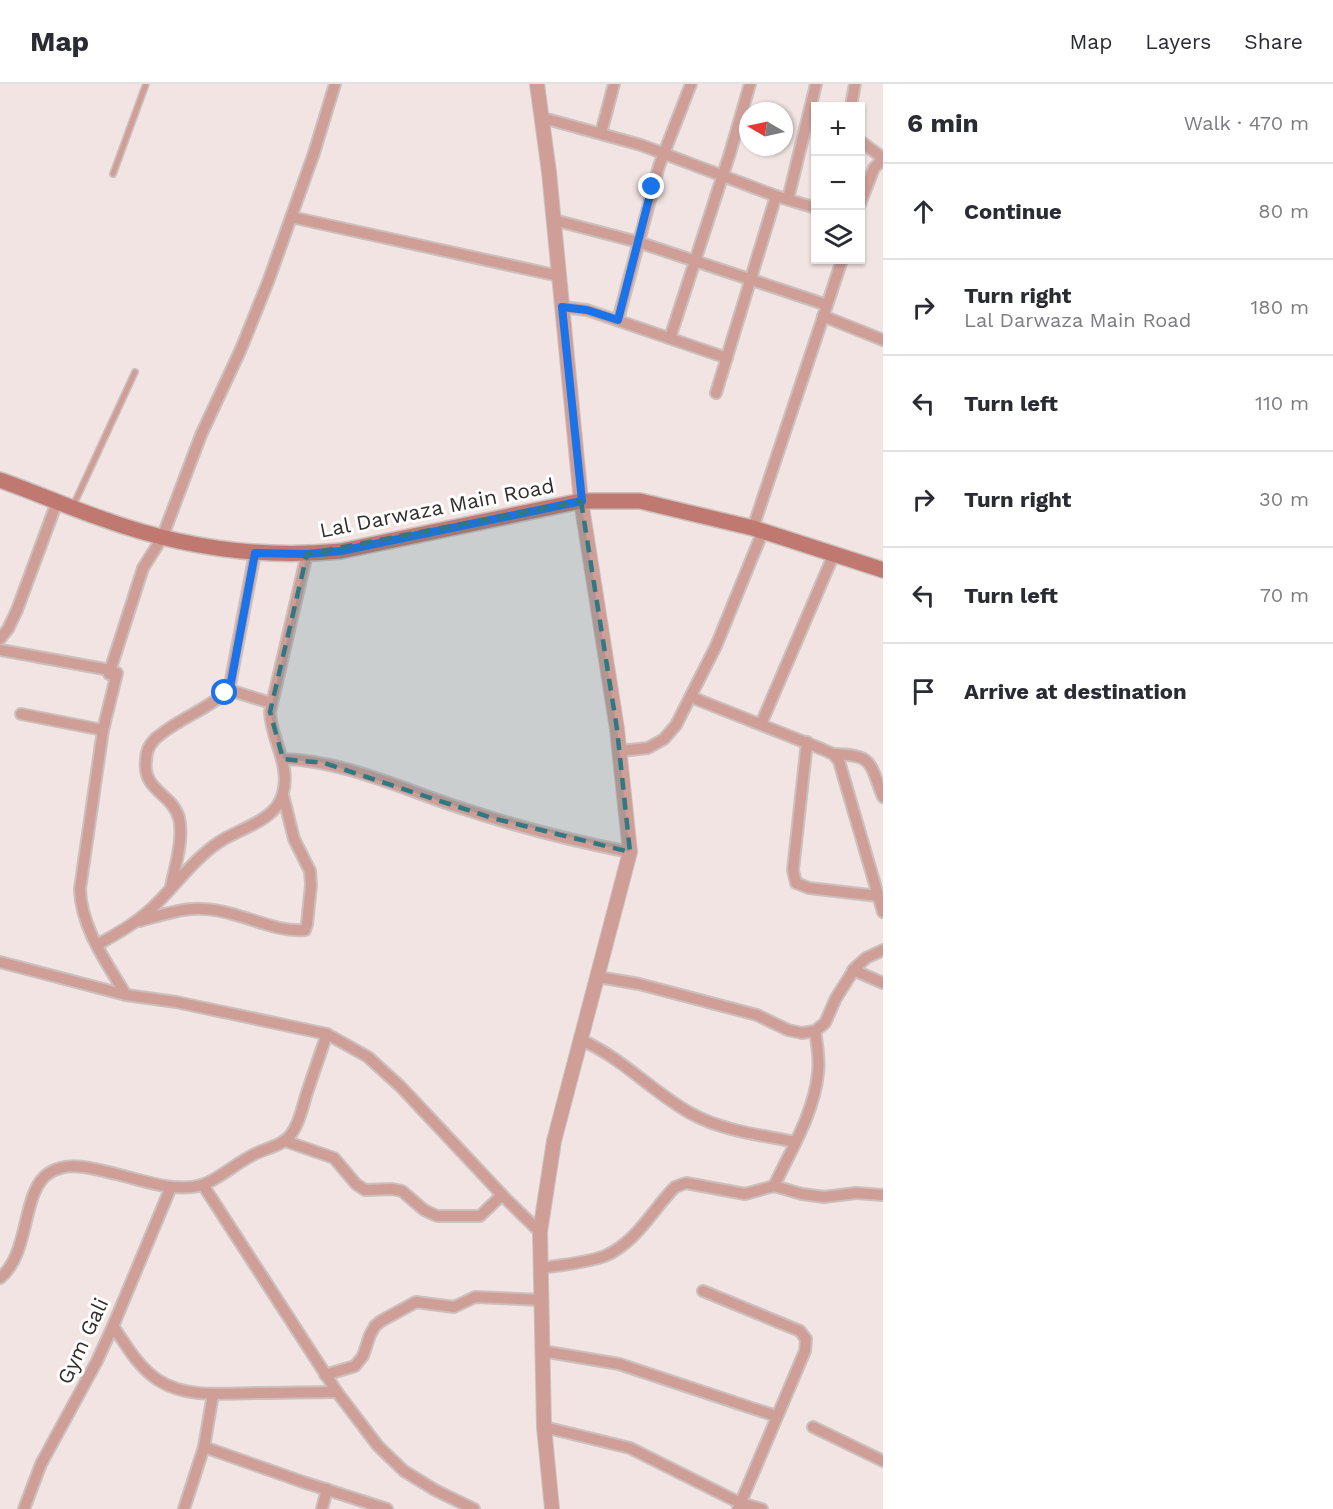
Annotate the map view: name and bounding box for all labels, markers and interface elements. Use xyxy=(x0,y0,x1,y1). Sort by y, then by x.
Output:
text: Map xyxy=(30,25,89,58)
text: Map xyxy=(1069,29,1112,54)
text: Layers xyxy=(1145,29,1211,54)
text: Share xyxy=(1244,29,1303,54)
north arrow xyxy=(739,102,793,156)
map controls xyxy=(811,102,865,264)
button: + xyxy=(811,102,865,156)
text: 6 min xyxy=(907,108,979,138)
text: Walk · 470 m xyxy=(1184,111,1309,135)
button: − xyxy=(811,156,865,210)
route end xyxy=(638,173,664,199)
icon: ahead xyxy=(907,195,940,228)
text: Continue xyxy=(964,199,1062,224)
text: 80 m xyxy=(1258,199,1309,223)
button: layers xyxy=(811,210,865,264)
text: Turn right xyxy=(964,283,1071,308)
icon: right xyxy=(907,291,940,324)
text: 180 m xyxy=(1251,295,1309,319)
text: Lal Darwaza Main Road xyxy=(964,308,1191,332)
icon: left xyxy=(907,387,940,420)
text: Turn left xyxy=(964,391,1058,416)
text: 110 m xyxy=(1255,391,1309,415)
street label: Lal Darwaza Main Road xyxy=(317,472,556,543)
icon: right xyxy=(907,483,940,516)
text: Turn right xyxy=(964,487,1071,512)
text: 30 m xyxy=(1259,487,1309,511)
icon: left xyxy=(907,579,940,612)
text: Turn left xyxy=(964,583,1058,608)
text: 70 m xyxy=(1260,583,1309,607)
icon: arrive xyxy=(907,675,940,708)
route start xyxy=(211,679,237,705)
text: Arrive at destination xyxy=(964,679,1187,704)
street label: Gym Gali xyxy=(52,1294,113,1388)

